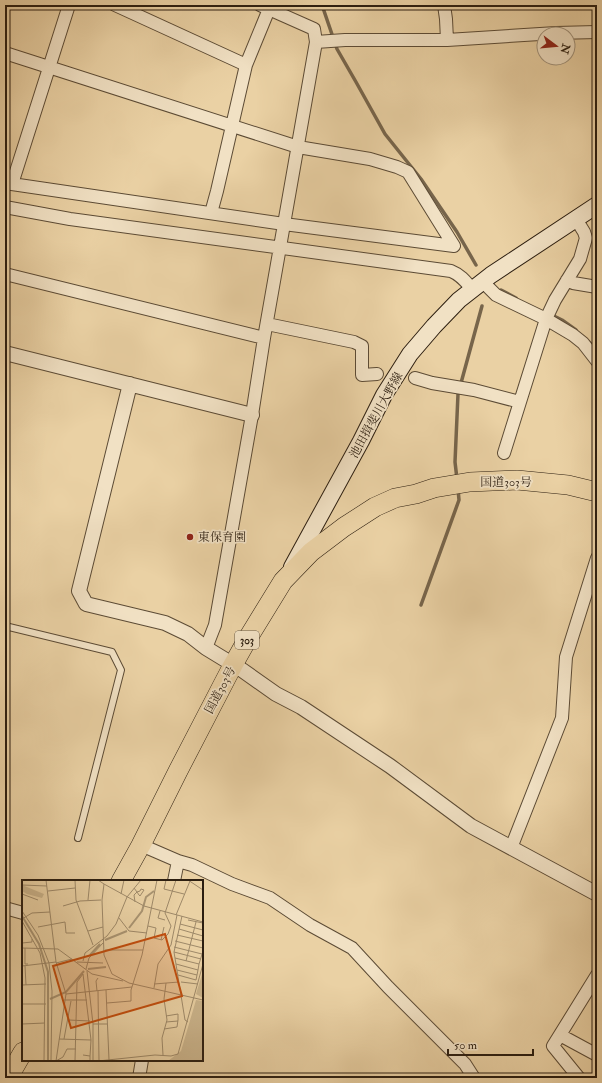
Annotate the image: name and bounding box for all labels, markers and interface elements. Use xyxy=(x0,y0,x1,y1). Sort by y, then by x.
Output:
north arrow xyxy=(536,26,576,66)
text: N xyxy=(557,41,573,56)
street label: 池田揖斐川大野線 xyxy=(347,370,406,461)
street label: 国道303号 xyxy=(480,475,532,490)
place label: 東保育園 xyxy=(198,530,246,545)
marker: 東保育園 xyxy=(185,532,195,542)
road number: 303 xyxy=(235,631,259,649)
street label: 国道303号 xyxy=(202,664,239,716)
inset map xyxy=(22,880,203,1061)
scale bar xyxy=(448,1031,533,1057)
text: 50 m xyxy=(454,1038,478,1053)

